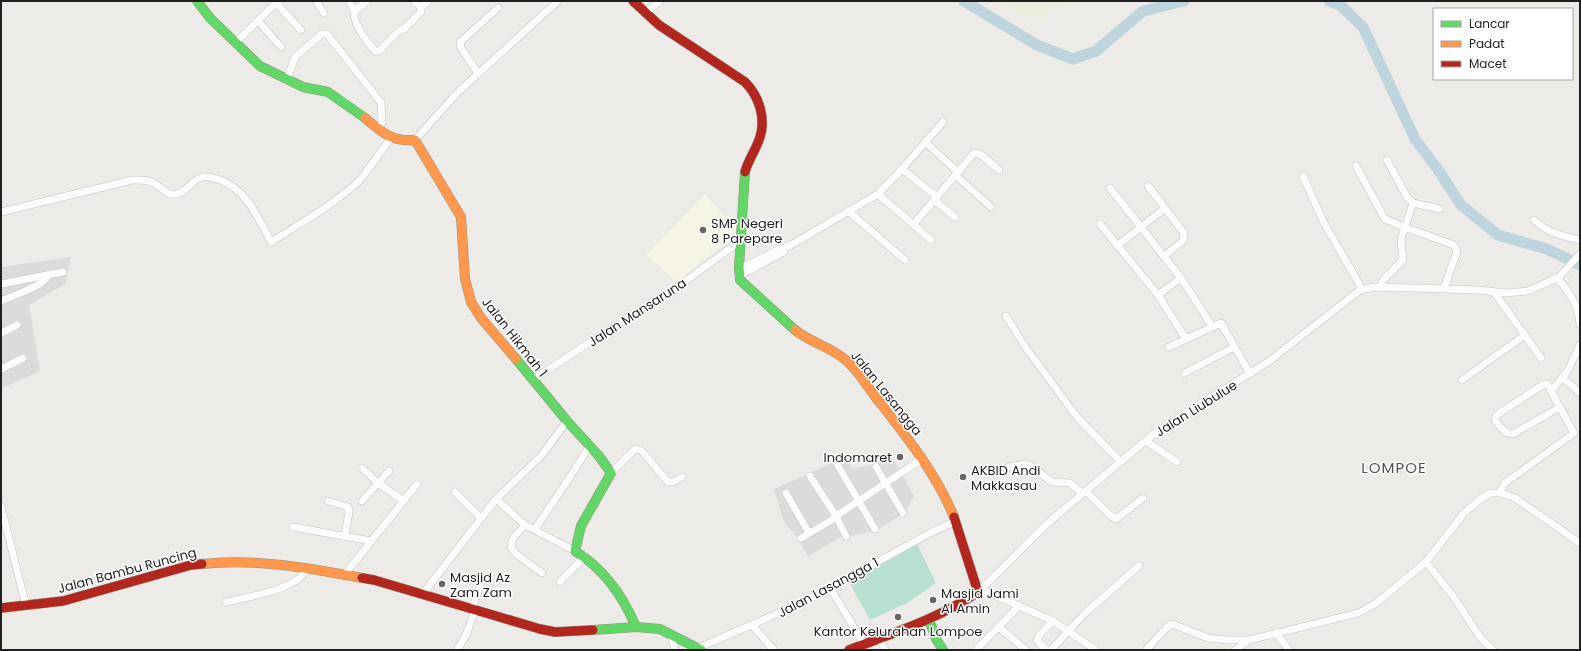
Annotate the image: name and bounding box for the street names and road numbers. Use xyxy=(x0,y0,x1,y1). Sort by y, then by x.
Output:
street label: Jalan Mansaruna xyxy=(584,274,690,351)
street label: Jalan Hikmah 1 xyxy=(477,293,552,381)
street label: Jalan Lasangga xyxy=(846,347,927,440)
street label: Jalan Liubulue xyxy=(1152,376,1241,441)
street label: Jalan Bambu Runcing xyxy=(56,543,199,598)
street label: Jalan Lasangga 1 xyxy=(774,553,882,622)

